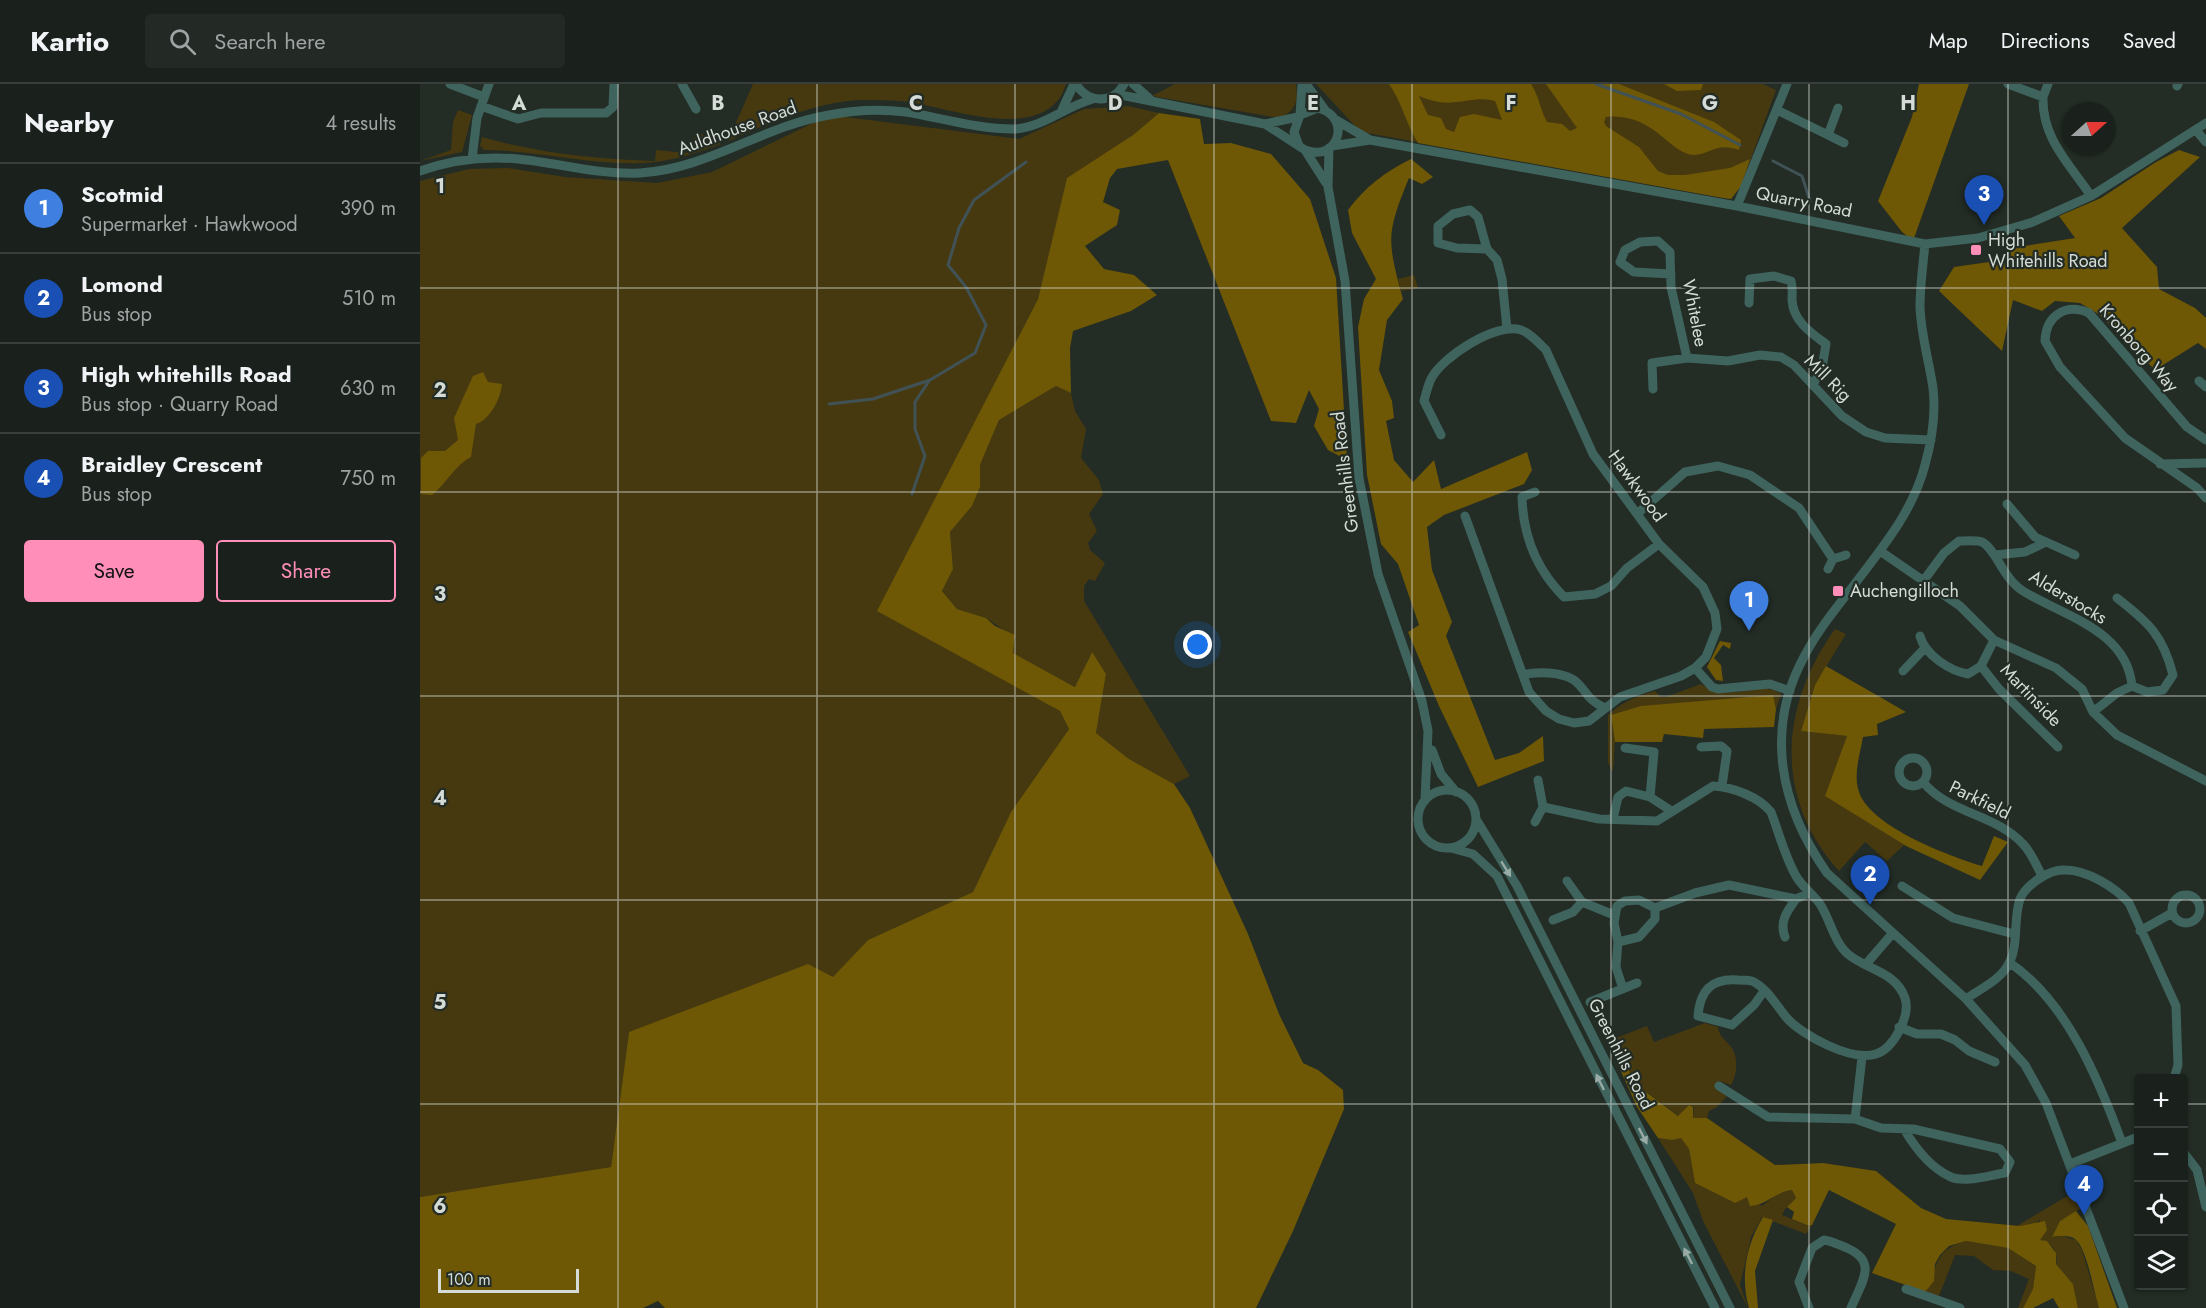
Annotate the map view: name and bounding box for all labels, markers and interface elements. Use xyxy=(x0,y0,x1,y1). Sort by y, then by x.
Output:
search box xyxy=(145,14,565,68)
text: Kartio xyxy=(30,21,109,62)
icon: search xyxy=(166,25,199,58)
text: Search here xyxy=(214,25,326,57)
text: Map xyxy=(1929,26,1968,56)
text: Directions xyxy=(2001,26,2090,56)
text: Saved xyxy=(2123,26,2176,56)
text: A xyxy=(511,89,527,118)
text: B xyxy=(711,89,725,118)
text: C xyxy=(909,89,923,118)
text: D xyxy=(1108,89,1122,118)
text: E xyxy=(1307,89,1319,118)
text: F xyxy=(1505,89,1517,118)
text: G xyxy=(1702,89,1718,118)
text: H xyxy=(1900,89,1916,118)
street label: Auldhouse Road xyxy=(674,94,800,162)
north arrow xyxy=(2062,102,2116,156)
text: Nearby xyxy=(24,104,113,142)
text: 4 results xyxy=(325,109,396,138)
text: 1 xyxy=(435,172,445,201)
pin: 3 xyxy=(1964,176,2004,225)
text: Scotmid xyxy=(81,178,163,210)
street label: Quarry Road xyxy=(1754,180,1854,224)
text: 1 xyxy=(38,194,49,223)
text: 390 m xyxy=(340,194,396,223)
text: Supermarket · Hawkwood xyxy=(81,210,298,239)
place label: High Whitehills Road xyxy=(1988,227,2107,274)
marker: High Whitehills Road xyxy=(1969,243,1983,257)
text: Lomond xyxy=(81,268,163,300)
street label: Whitelee xyxy=(1676,277,1714,349)
text: 2 xyxy=(37,284,50,313)
text: 510 m xyxy=(342,284,396,313)
street label: Kronborg Way xyxy=(2093,298,2185,398)
text: Bus stop xyxy=(81,300,152,329)
street label: Mill Rig xyxy=(1798,348,1858,408)
text: High whitehills Road xyxy=(81,358,292,390)
text: 3 xyxy=(37,374,50,403)
text: 630 m xyxy=(340,374,396,403)
text: 2 xyxy=(433,376,447,405)
text: Bus stop · Quarry Road xyxy=(81,390,278,419)
street label: Greenhills Road xyxy=(1325,410,1365,534)
street label: Hawkwood xyxy=(1602,444,1672,528)
text: Braidley Crescent xyxy=(81,448,262,480)
text: 4 xyxy=(37,464,50,493)
text: 750 m xyxy=(341,464,396,493)
text: Bus stop xyxy=(81,480,152,509)
button: Save xyxy=(24,540,204,602)
button: Share xyxy=(216,540,396,602)
street label: Alderstocks xyxy=(2024,563,2112,631)
place label: Auchengilloch xyxy=(1850,578,1959,604)
text: 3 xyxy=(434,580,446,609)
pin: 1 xyxy=(1730,582,1768,631)
marker: Auchengilloch xyxy=(1831,584,1845,598)
your location xyxy=(1183,630,1212,659)
street label: Martinside xyxy=(1994,657,2068,733)
street label: Parkfield xyxy=(1945,774,2015,826)
text: 4 xyxy=(433,784,447,813)
pin: 2 xyxy=(1850,856,1890,905)
one-way arrow xyxy=(1501,861,1512,877)
text: 5 xyxy=(434,988,447,1017)
street label: Greenhills Road xyxy=(1582,994,1660,1114)
one-way arrow xyxy=(1596,1073,1606,1091)
map controls xyxy=(2134,1074,2188,1290)
button: + xyxy=(2134,1074,2188,1128)
one-way arrow xyxy=(1639,1127,1648,1144)
button: − xyxy=(2134,1128,2188,1182)
pin: 4 xyxy=(2064,1166,2104,1215)
button: locate xyxy=(2134,1182,2188,1236)
text: 6 xyxy=(433,1192,447,1221)
button: layers xyxy=(2134,1236,2188,1290)
one-way arrow xyxy=(1684,1247,1694,1265)
scale bar xyxy=(438,1266,579,1294)
text: 100 m xyxy=(447,1268,491,1291)

